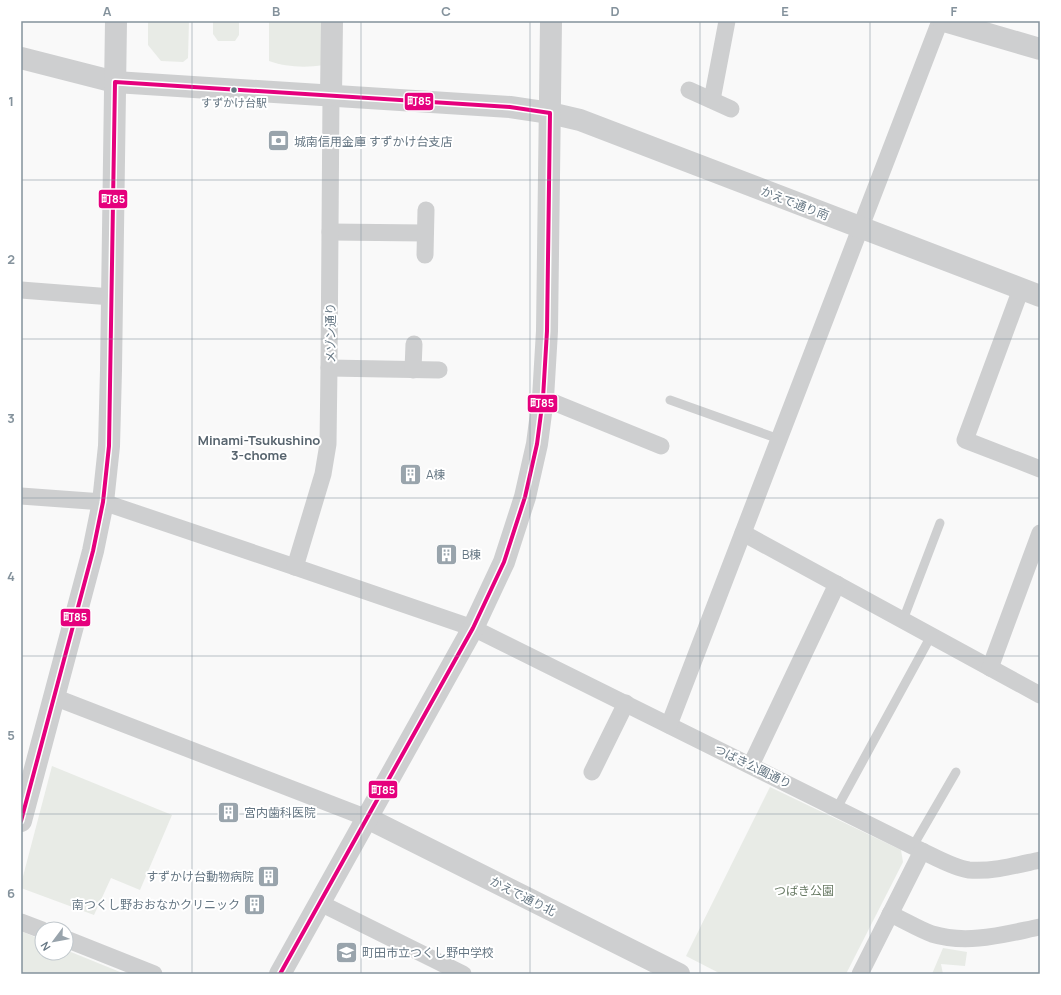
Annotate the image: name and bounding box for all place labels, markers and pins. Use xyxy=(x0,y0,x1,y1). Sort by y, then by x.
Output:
marker: すずかけ台駅 xyxy=(229,85,239,95)
place label: すずかけ台駅 xyxy=(201,95,267,110)
bank icon: 城南信用金庫 すずかけ台支店 xyxy=(265,128,291,154)
place label: 城南信用金庫 すずかけ台支店 xyxy=(294,133,452,150)
building icon: A棟 xyxy=(398,461,424,487)
place label: A棟 xyxy=(426,466,446,483)
building icon: B棟 xyxy=(434,541,460,567)
place label: B棟 xyxy=(462,546,481,563)
building icon: 宮内歯科医院 xyxy=(215,799,241,825)
place label: 宮内歯科医院 xyxy=(244,804,316,821)
building icon: すずかけ台動物病院 xyxy=(256,863,282,889)
place label: すずかけ台動物病院 xyxy=(146,868,254,885)
building icon: 南つくし野おおなかクリニック xyxy=(242,891,268,917)
place label: 南つくし野おおなかクリニック xyxy=(72,896,240,913)
school or university icon: 町田市立つくし野中学校 xyxy=(333,939,359,965)
place label: 町田市立つくし野中学校 xyxy=(362,944,494,961)

